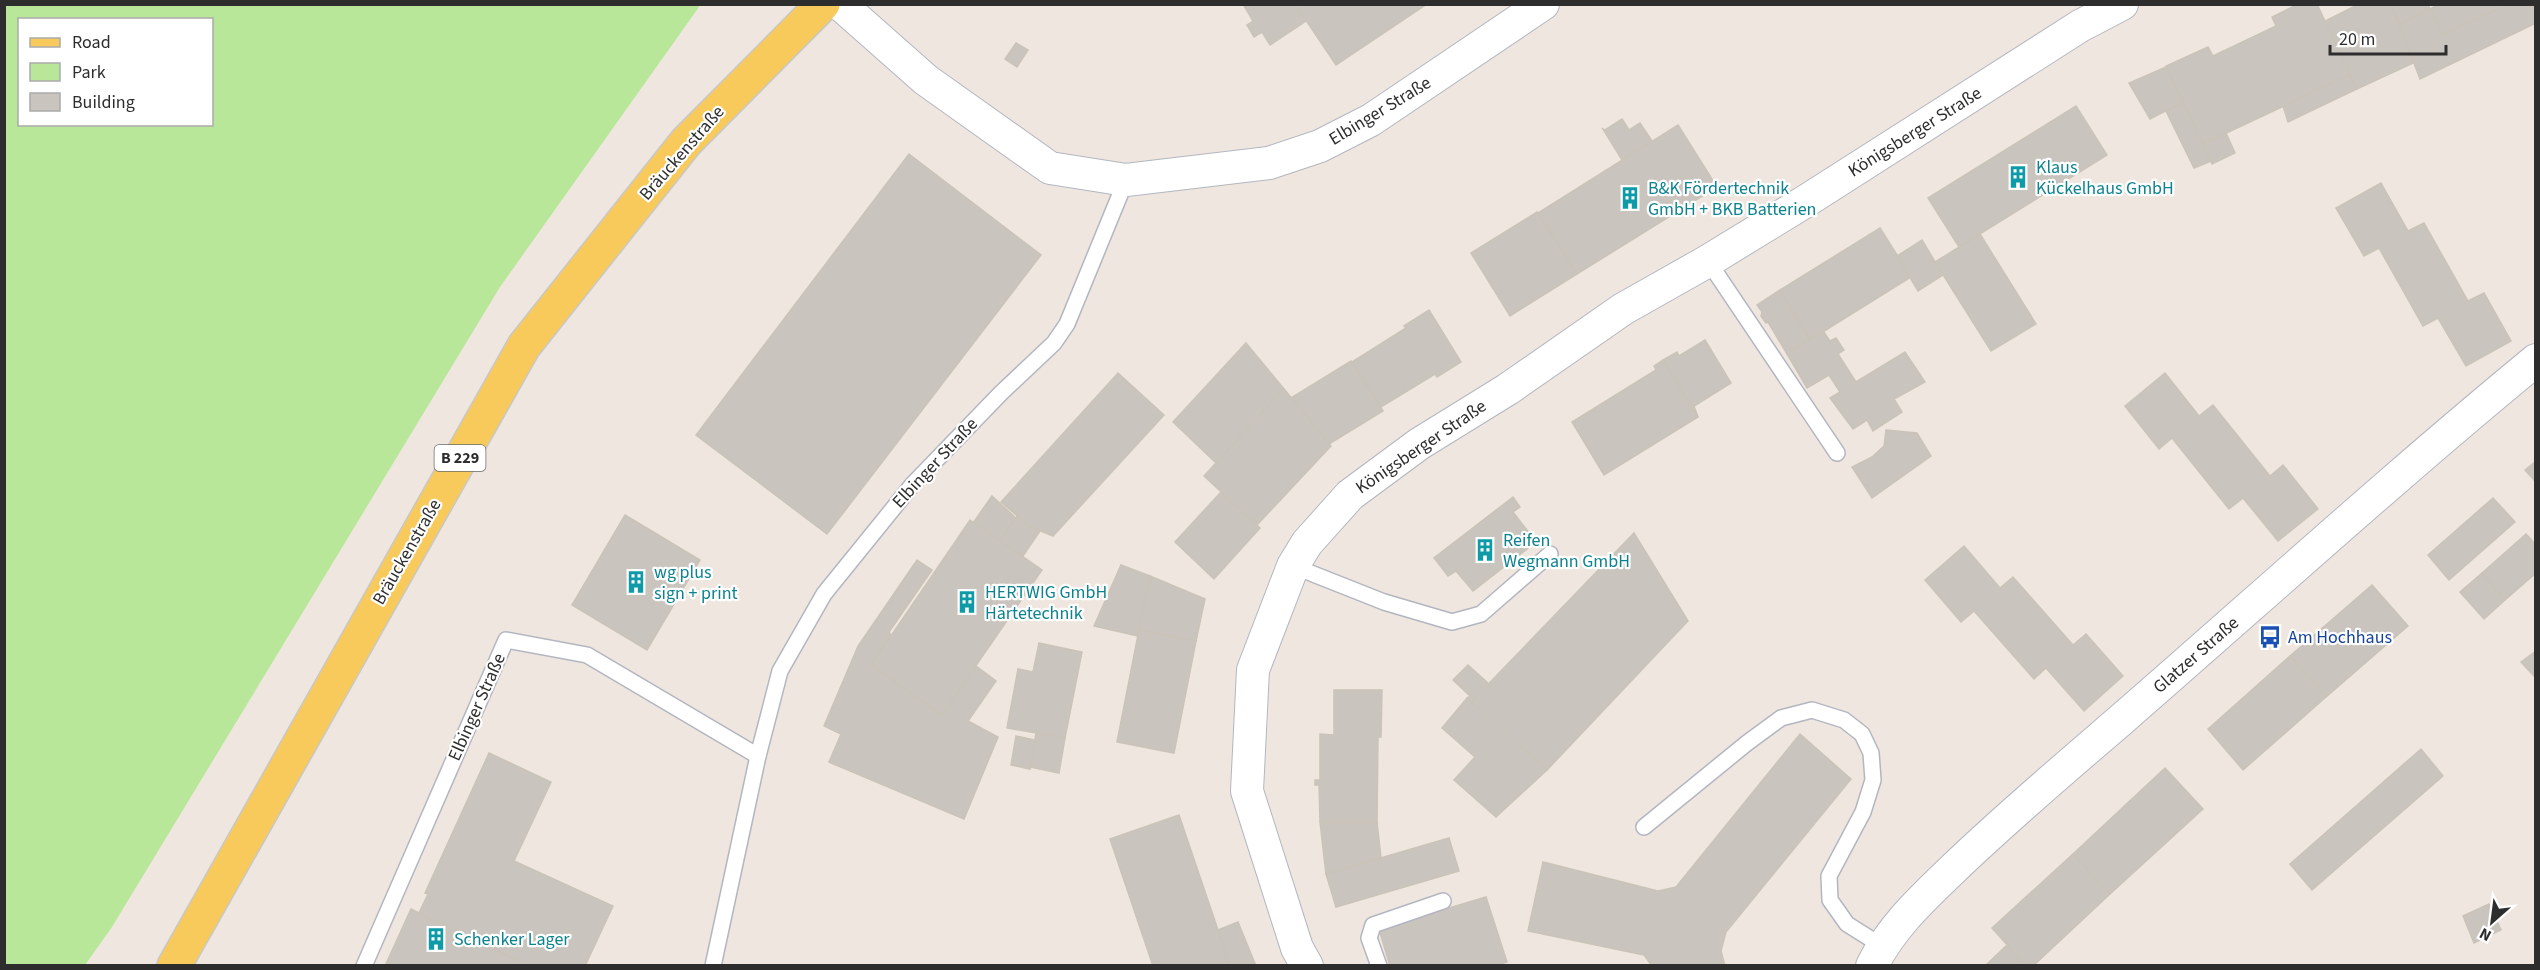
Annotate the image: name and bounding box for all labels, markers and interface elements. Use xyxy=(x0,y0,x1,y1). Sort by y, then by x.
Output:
legend xyxy=(18,18,213,126)
scale bar xyxy=(2330,18,2446,56)
text: 20 m xyxy=(2339,27,2375,52)
text: Road xyxy=(72,30,111,55)
text: Park xyxy=(72,60,106,85)
street label: Elbinger Straße xyxy=(1324,71,1436,151)
street label: Königsberger Straße xyxy=(1844,81,1987,183)
text: Building xyxy=(72,90,135,115)
street label: Bräuckenstraße xyxy=(634,100,730,206)
place label: Klaus Kückelhaus GmbH xyxy=(2036,155,2174,201)
building icon: Klaus Kückelhaus GmbH xyxy=(2005,164,2031,190)
place label: B&K Fördertechnik GmbH + BKB Batterien xyxy=(1648,176,1816,222)
building icon: B&K Fördertechnik GmbH + BKB Batterien xyxy=(1617,185,1643,211)
street label: Königsberger Straße xyxy=(1351,394,1491,500)
street label: Elbinger Straße xyxy=(887,412,984,514)
road number: B 229 xyxy=(434,445,486,471)
street label: Bräuckenstraße xyxy=(367,494,447,609)
place label: Reifen Wegmann GmbH xyxy=(1503,528,1630,574)
building icon: Reifen Wegmann GmbH xyxy=(1472,537,1498,563)
place label: wg plus sign + print xyxy=(654,560,738,606)
building icon: wg plus sign + print xyxy=(623,569,649,595)
place label: HERTWIG GmbH Härtetechnik xyxy=(985,580,1107,626)
building icon: HERTWIG GmbH Härtetechnik xyxy=(954,589,980,615)
street label: Glatzer Straße xyxy=(2148,611,2244,699)
bus stop icon: Am Hochhaus xyxy=(2257,624,2283,650)
place label: Am Hochhaus xyxy=(2288,625,2392,650)
street label: Elbinger Straße xyxy=(442,649,512,765)
north arrow xyxy=(2462,892,2522,952)
text: N xyxy=(2476,922,2495,947)
building icon: Schenker Lager xyxy=(423,926,449,952)
place label: Schenker Lager xyxy=(454,927,570,952)

